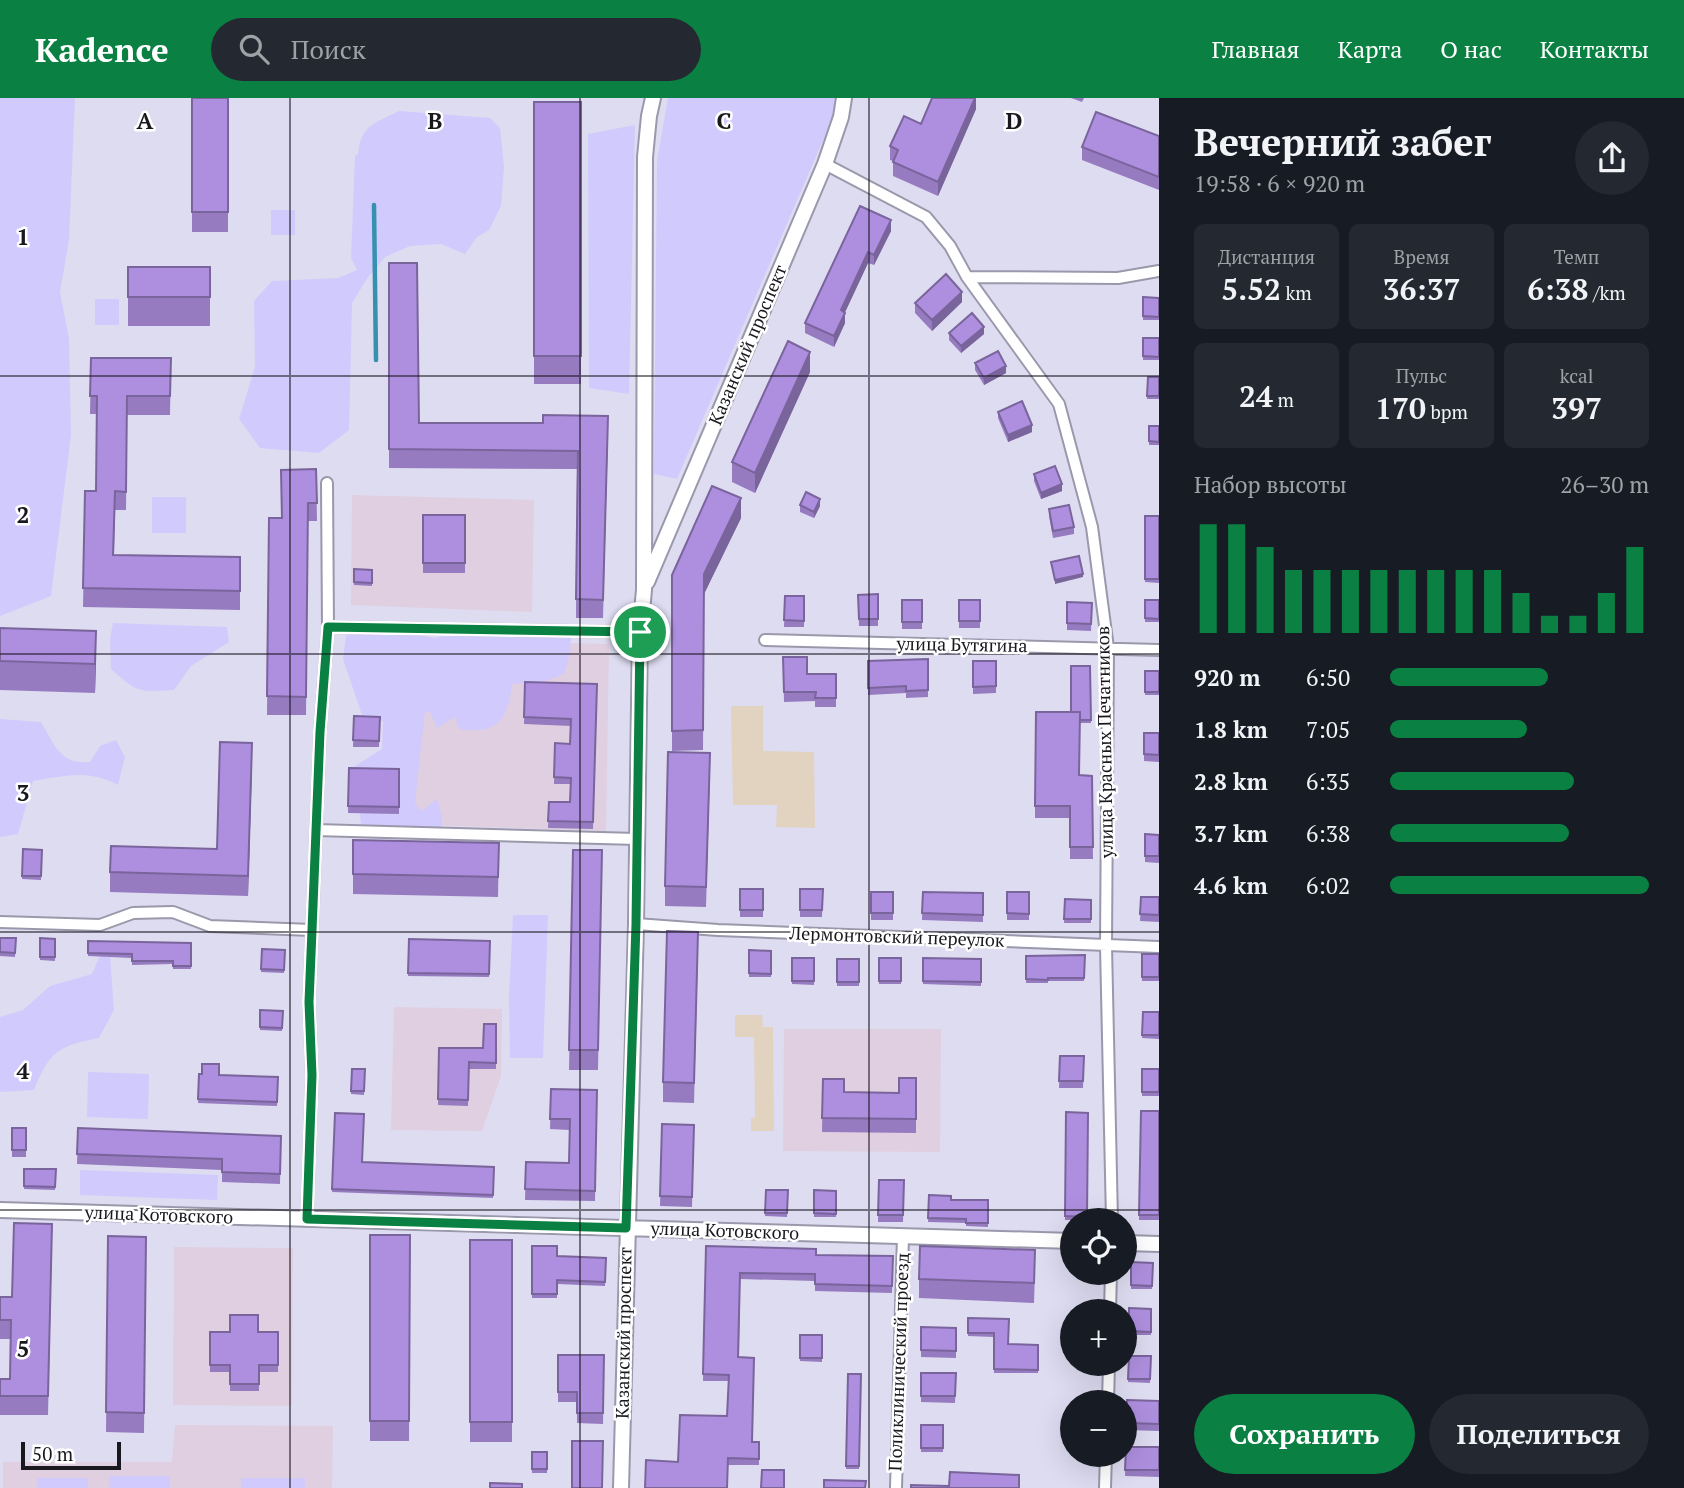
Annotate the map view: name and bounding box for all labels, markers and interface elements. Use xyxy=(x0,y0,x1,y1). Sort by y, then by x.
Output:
search box xyxy=(211,18,701,81)
text: Kadence xyxy=(35,28,169,71)
icon: search xyxy=(235,30,273,68)
text: Поиск xyxy=(291,32,366,66)
text: Главная xyxy=(1211,33,1299,65)
text: Карта xyxy=(1337,33,1402,65)
text: О нас xyxy=(1440,33,1502,65)
text: Контакты xyxy=(1540,33,1649,65)
text: A xyxy=(137,105,154,136)
text: B xyxy=(428,105,443,136)
text: C xyxy=(717,105,732,136)
text: D xyxy=(1006,105,1023,136)
text: Вечерний забег xyxy=(1194,117,1491,167)
button: share xyxy=(1575,121,1649,195)
text: 19:58 · 6 × 920 m xyxy=(1194,168,1365,199)
text: 1 xyxy=(17,221,30,252)
text: Дистанция xyxy=(1218,244,1315,269)
text: Время xyxy=(1393,244,1450,269)
text: Темп xyxy=(1554,244,1599,269)
street label: Казанский проспект xyxy=(702,261,792,428)
text: 5.52 xyxy=(1221,269,1281,309)
text: 36:37 xyxy=(1382,269,1461,309)
text: 6:38 xyxy=(1527,269,1588,309)
text: km xyxy=(1281,280,1312,305)
text: /km xyxy=(1588,280,1626,305)
text: Пульс xyxy=(1396,363,1447,388)
text: kcal xyxy=(1560,363,1593,388)
text: 24 xyxy=(1239,376,1273,416)
text: m xyxy=(1273,387,1294,412)
text: 170 xyxy=(1375,388,1426,428)
text: 397 xyxy=(1551,388,1602,428)
text: bpm xyxy=(1426,399,1468,424)
text: Набор высоты xyxy=(1194,469,1347,500)
text: 26–30 m xyxy=(1560,469,1649,500)
text: 2 xyxy=(17,499,30,530)
pin xyxy=(610,602,670,662)
icon: arrive xyxy=(621,613,659,651)
street label: улица Красных Печатников xyxy=(1090,626,1118,859)
street label: улица Бутягина xyxy=(895,631,1028,657)
text: 920 m xyxy=(1194,662,1260,693)
text: 6:50 xyxy=(1306,662,1350,693)
text: 1.8 km xyxy=(1194,714,1268,745)
text: 7:05 xyxy=(1306,714,1350,745)
text: 2.8 km xyxy=(1194,766,1268,797)
text: 6:35 xyxy=(1306,766,1350,797)
text: 3 xyxy=(17,777,30,808)
text: 3.7 km xyxy=(1194,818,1268,849)
text: 6:38 xyxy=(1306,818,1350,849)
text: 4.6 km xyxy=(1194,870,1268,901)
text: 6:02 xyxy=(1306,870,1350,901)
street label: Лермонтовский переулок xyxy=(788,920,1005,952)
text: 4 xyxy=(17,1055,30,1086)
street label: улица Котовского xyxy=(83,1199,234,1229)
map controls xyxy=(1060,1208,1137,1467)
button: locate xyxy=(1060,1208,1137,1285)
street label: улица Котовского xyxy=(649,1215,800,1245)
street label: Казанский проспект xyxy=(610,1247,636,1419)
street label: Поликлинический проезд xyxy=(882,1252,914,1472)
button: + xyxy=(1060,1299,1137,1376)
text: 5 xyxy=(17,1333,30,1364)
button: − xyxy=(1060,1390,1137,1467)
button: Сохранить xyxy=(1194,1394,1415,1474)
button: Поделиться xyxy=(1429,1394,1649,1474)
scale bar xyxy=(21,1439,121,1471)
text: 50 m xyxy=(32,1441,73,1466)

